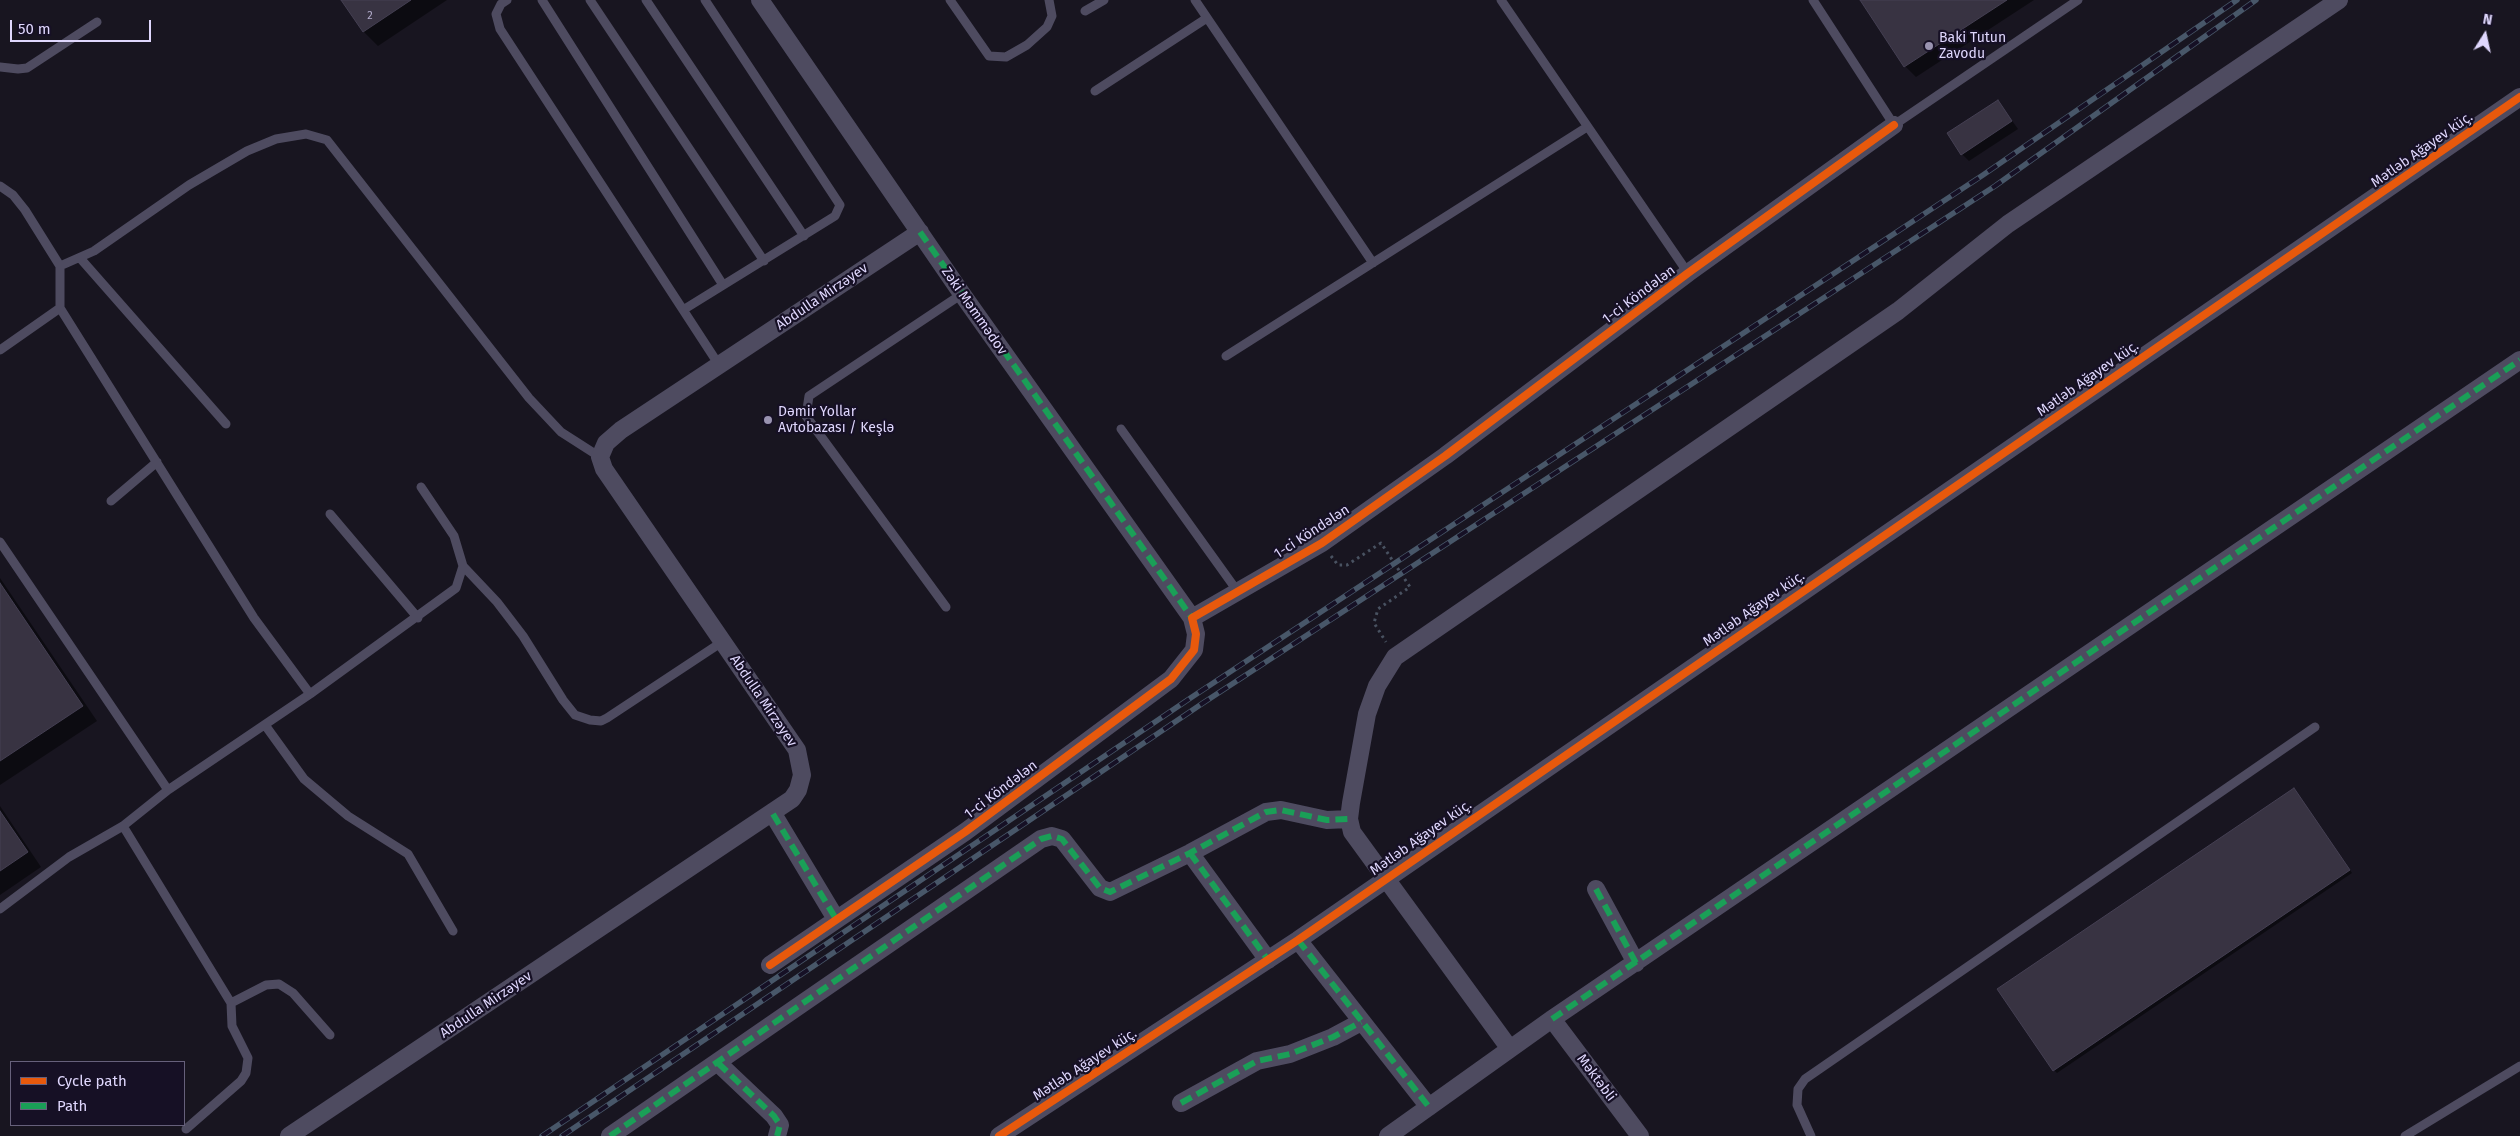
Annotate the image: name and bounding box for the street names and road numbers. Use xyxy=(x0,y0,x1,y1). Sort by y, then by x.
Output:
street label: Mətləb Ağayev küç. xyxy=(2368,109,2476,191)
street label: Abdulla Mirzəyev xyxy=(773,260,871,334)
street label: 1-ci Köndələn xyxy=(1599,262,1679,328)
street label: Zəki Məmmədov xyxy=(937,264,1011,358)
street label: Mətləb Ağayev küç. xyxy=(2034,338,2142,420)
street label: 1-ci Köndələn xyxy=(1271,501,1353,563)
street label: Mətləb Ağayev küç. xyxy=(1700,568,1808,650)
street label: Abdulla Mirzəyev xyxy=(726,652,800,750)
street label: 1-ci Köndələn xyxy=(961,757,1041,823)
street label: Mətləb Ağayev küç. xyxy=(1367,797,1475,879)
street label: Abdulla Mirzəyev xyxy=(437,968,535,1042)
street label: Mətləb Ağayev küç. xyxy=(1030,1025,1140,1105)
street label: Məktəbli xyxy=(1573,1051,1619,1105)

